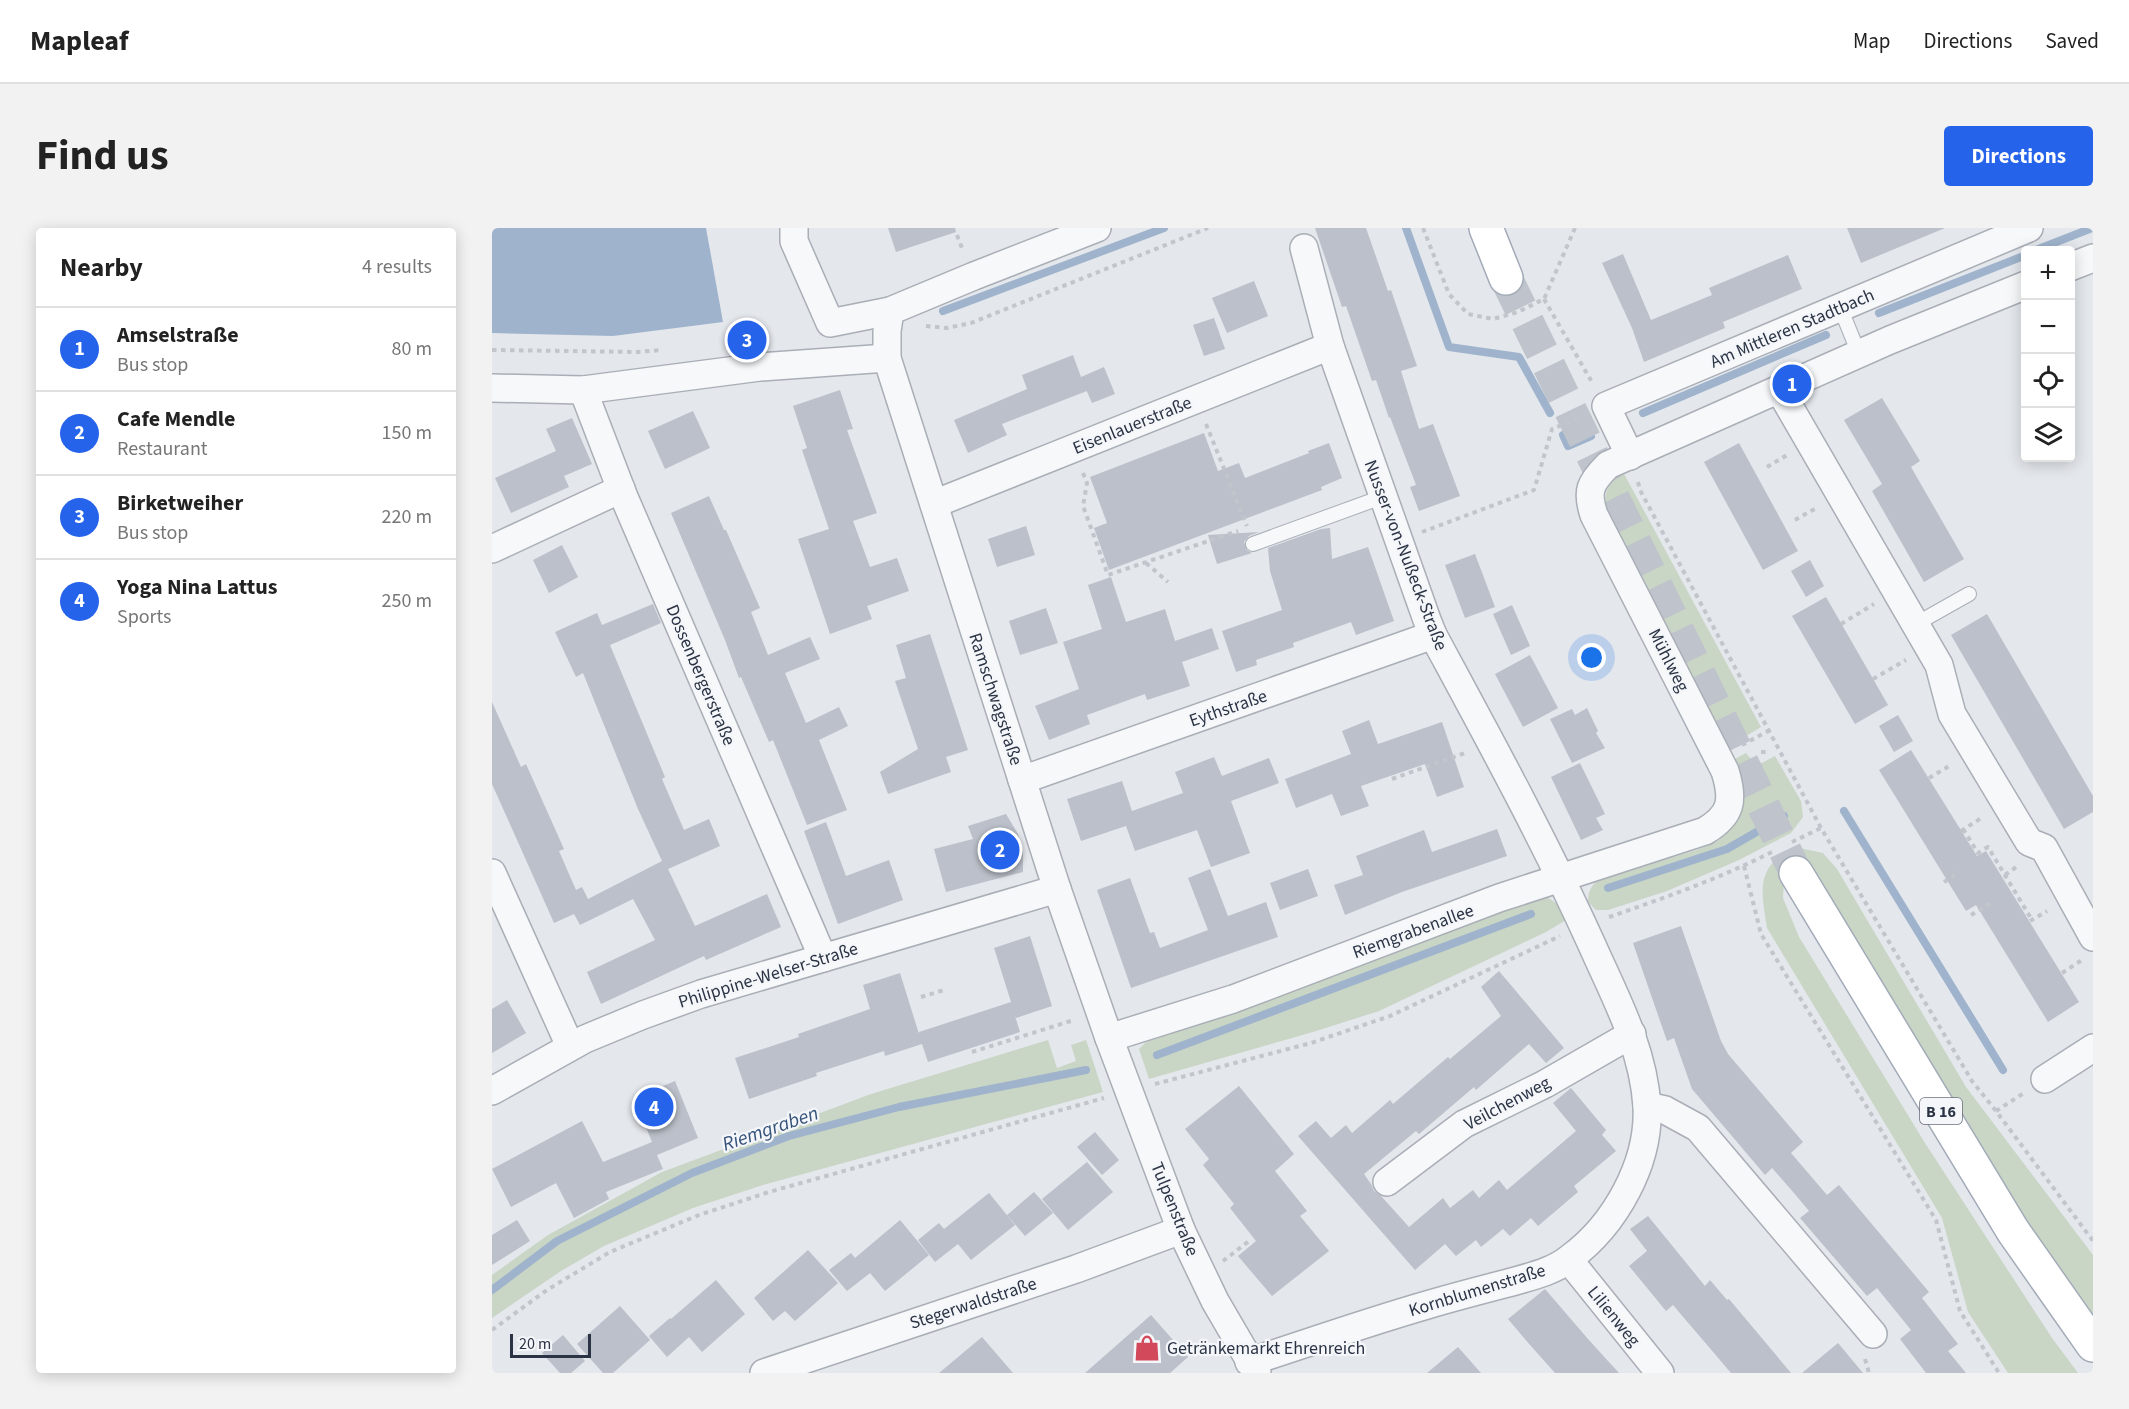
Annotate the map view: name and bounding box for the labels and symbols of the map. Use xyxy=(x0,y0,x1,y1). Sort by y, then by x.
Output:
street label: Am Mittleren Stadtbach xyxy=(1706,282,1878,374)
pin: 3 xyxy=(728,318,766,362)
pin: 1 xyxy=(1772,362,1812,406)
street label: Eisenlauerstraße xyxy=(1069,390,1195,461)
street label: Nusser-von-Nußeck-Straße xyxy=(1358,456,1453,654)
street label: Dossenbergerstraße xyxy=(660,601,742,750)
street label: Mühlweg xyxy=(1642,624,1695,696)
street label: Ramschwagstraße xyxy=(962,630,1029,769)
your location xyxy=(1577,643,1606,672)
street label: Eythstraße xyxy=(1186,683,1271,733)
pin: 2 xyxy=(980,828,1020,872)
street label: Riemgrabenallee xyxy=(1349,898,1477,965)
street label: Philippine-Welser-Straße xyxy=(675,936,861,1015)
street label: Veilchenweg xyxy=(1460,1070,1555,1137)
pin: 4 xyxy=(634,1084,674,1130)
road number: B 16 xyxy=(1920,1098,1962,1124)
water label: Riemgraben xyxy=(718,1099,822,1158)
street label: Tulpenstraße xyxy=(1144,1158,1205,1260)
street label: Kornblumenstraße xyxy=(1406,1258,1549,1323)
street label: Stegerwaldstraße xyxy=(907,1271,1040,1336)
street label: Lilienweg xyxy=(1581,1281,1646,1352)
scale bar xyxy=(510,1331,591,1358)
shop icon: Getränkemarkt Ehrenreich xyxy=(1132,1333,1162,1363)
place label: Getränkemarkt Ehrenreich xyxy=(1167,1336,1365,1361)

